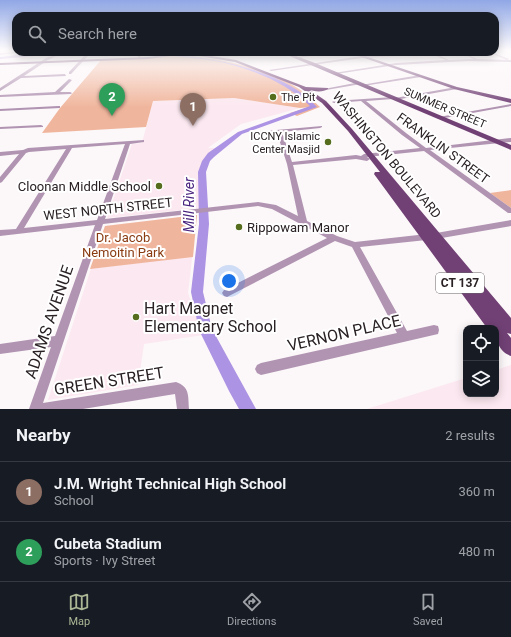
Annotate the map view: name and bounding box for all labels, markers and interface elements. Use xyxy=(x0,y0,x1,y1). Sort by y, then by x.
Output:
search box xyxy=(12,12,499,56)
icon: search xyxy=(26,23,48,45)
text: Search here xyxy=(58,25,137,43)
pin: 2 xyxy=(99,83,125,116)
street label: SUMMER STREET xyxy=(402,85,488,131)
street label: WASHINGTON BOULEVARD xyxy=(330,89,444,221)
place label: The Pit xyxy=(281,91,316,104)
marker: The Pit xyxy=(268,92,278,102)
pin: 1 xyxy=(180,93,206,126)
street label: FRANKLIN STREET xyxy=(394,110,492,187)
place label: ICCNY Islamic Center Masjid xyxy=(250,130,320,156)
marker: ICCNY Islamic Center Masjid xyxy=(323,137,333,147)
water label: Mill River xyxy=(181,177,197,233)
place label: Cloonan Middle School xyxy=(18,179,151,194)
marker: Cloonan Middle School xyxy=(154,181,164,191)
street label: WEST NORTH STREET xyxy=(43,195,173,223)
place label: Rippowam Manor xyxy=(247,220,350,235)
marker: Rippowam Manor xyxy=(234,222,244,232)
park label: Dr. Jacob Nemoitin Park xyxy=(82,230,164,260)
street label: ADAMS AVENUE xyxy=(21,263,77,381)
your location xyxy=(219,271,239,291)
road number: CT 137 xyxy=(436,273,484,293)
place label: Hart Magnet Elementary School xyxy=(144,299,277,336)
street label: VERNON PLACE xyxy=(286,311,402,355)
marker: Hart Magnet Elementary School xyxy=(131,312,141,322)
map controls xyxy=(463,325,499,397)
button: locate xyxy=(463,325,499,361)
button: layers xyxy=(463,361,499,397)
street label: GREEN STREET xyxy=(53,363,166,399)
text: Nearby xyxy=(16,425,71,445)
text: 2 results xyxy=(445,428,495,443)
text: J.M. Wright Technical High School xyxy=(54,475,286,493)
text: 1 xyxy=(25,484,33,499)
text: 360 m xyxy=(458,484,495,499)
text: School xyxy=(54,493,94,508)
text: Cubeta Stadium xyxy=(54,535,162,553)
text: 2 xyxy=(25,544,33,559)
text: 480 m xyxy=(458,544,495,559)
text: Sports · Ivy Street xyxy=(54,553,155,568)
tab: Map xyxy=(68,591,90,628)
tab: Directions xyxy=(227,591,276,628)
tab: Saved xyxy=(413,591,443,628)

